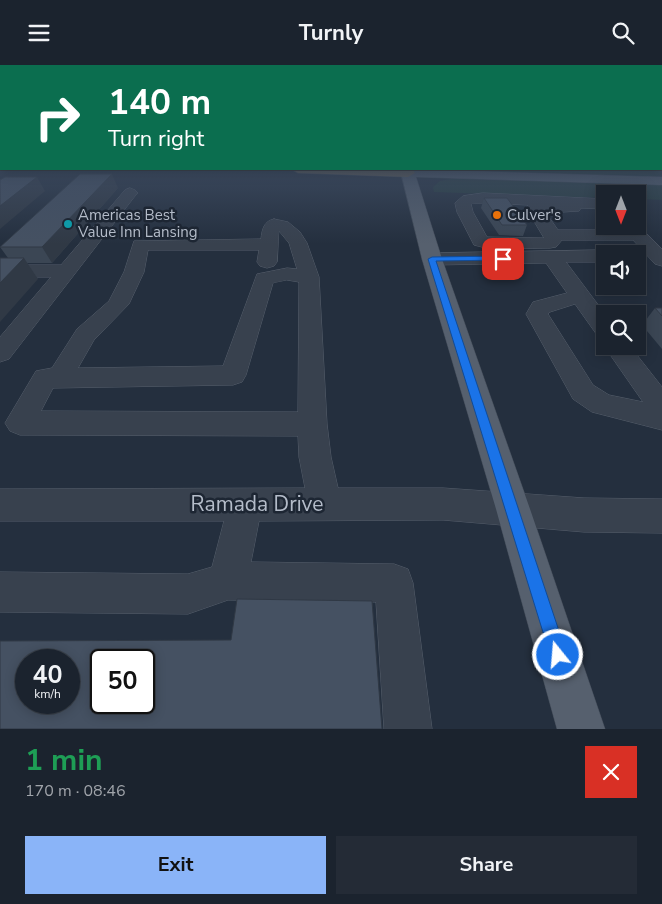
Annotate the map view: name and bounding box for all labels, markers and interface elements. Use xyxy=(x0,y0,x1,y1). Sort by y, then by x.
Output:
text: Turnly xyxy=(299,18,363,48)
icon: menu xyxy=(25,19,53,47)
icon: search xyxy=(609,19,637,47)
text: 140 m xyxy=(108,79,211,126)
icon: right xyxy=(25,85,90,150)
text: Turn right xyxy=(108,124,204,154)
north arrow xyxy=(596,185,646,235)
map controls xyxy=(596,185,646,355)
place label: Americas Best Value Inn Lansing xyxy=(77,205,197,242)
place label: Culver's xyxy=(507,205,561,225)
marker: Culver's xyxy=(491,209,503,221)
marker: Americas Best Value Inn Lansing xyxy=(62,218,74,230)
pin xyxy=(482,238,524,280)
icon: arrive xyxy=(489,245,517,273)
button: sound xyxy=(596,245,646,295)
button: search xyxy=(596,305,646,355)
street label: Ramada Drive xyxy=(191,490,323,518)
position arrow xyxy=(531,628,583,680)
speed limit sign: 50 xyxy=(90,649,155,714)
text: 40 xyxy=(32,658,63,692)
text: km/h xyxy=(34,686,61,702)
text: 1 min xyxy=(25,740,103,781)
button: close xyxy=(585,746,637,798)
text: 170 m · 08:46 xyxy=(25,780,126,802)
button: Exit xyxy=(25,836,326,894)
button: Share xyxy=(336,836,637,894)

